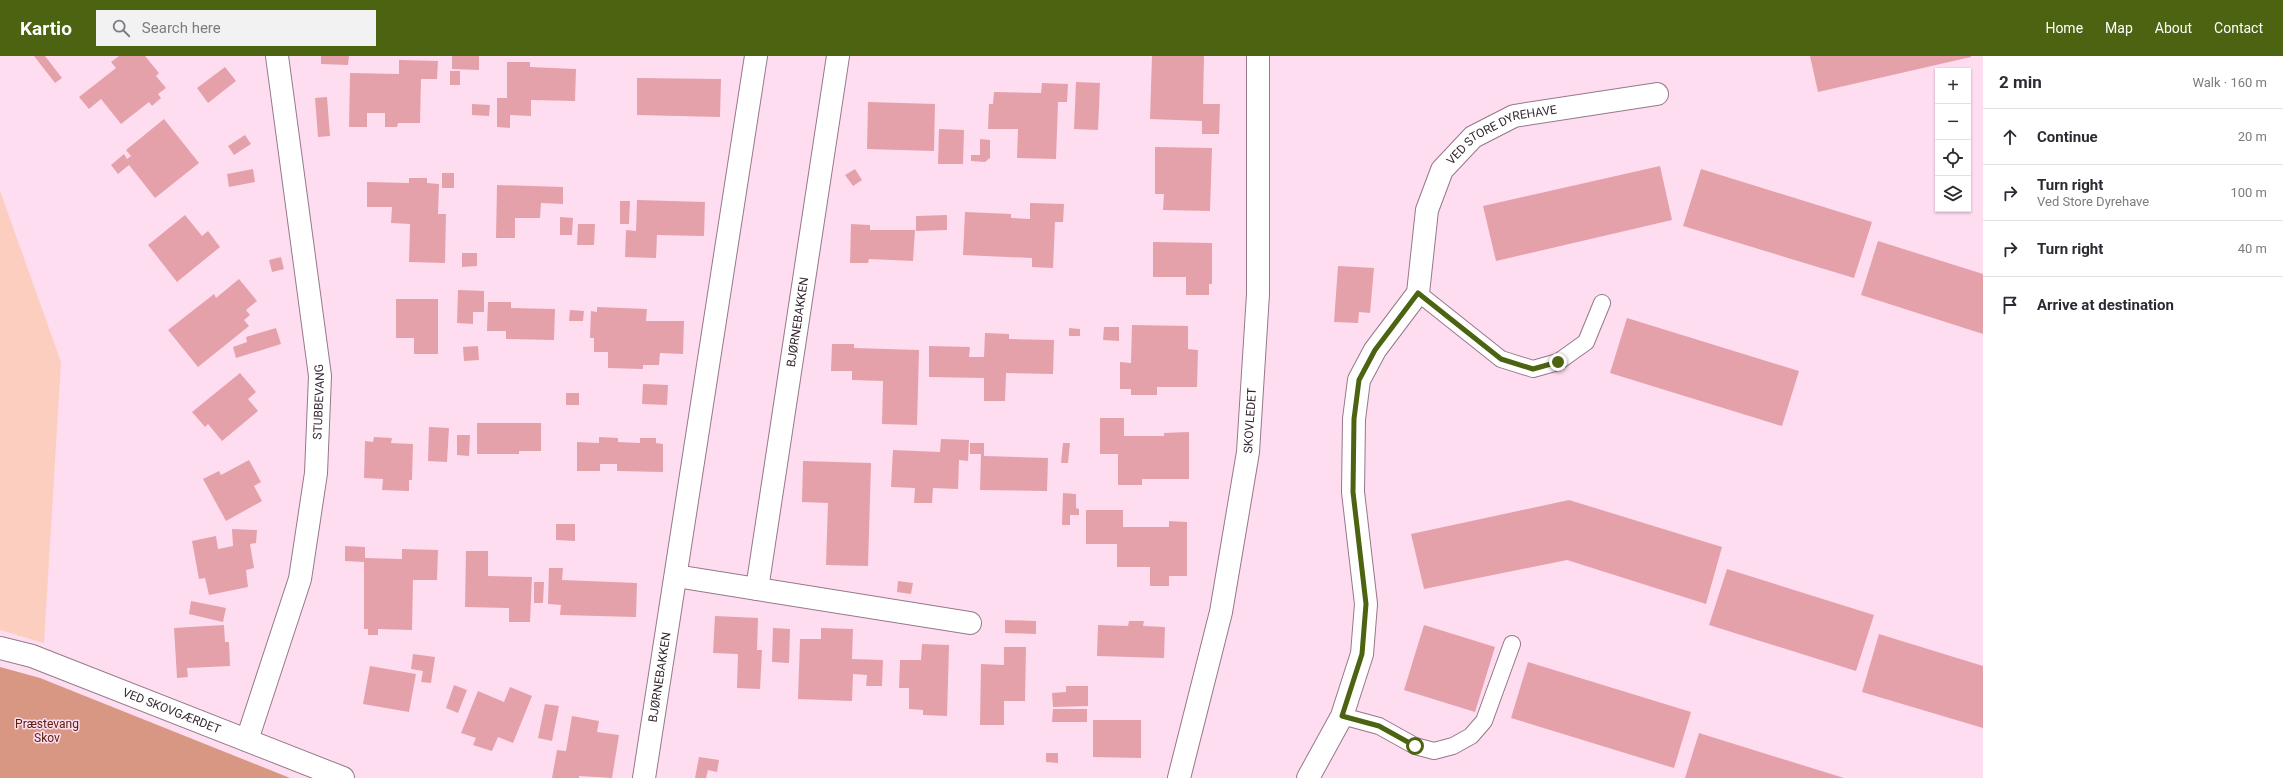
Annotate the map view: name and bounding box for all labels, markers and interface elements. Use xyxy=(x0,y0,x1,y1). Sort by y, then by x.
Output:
search box xyxy=(96,10,376,46)
text: Kartio xyxy=(20,17,72,40)
icon: search xyxy=(110,17,132,39)
text: Search here xyxy=(142,19,221,37)
text: Home xyxy=(2045,20,2083,36)
text: Map xyxy=(2105,20,2133,36)
text: About xyxy=(2155,20,2192,36)
text: Contact xyxy=(2214,20,2263,36)
map controls xyxy=(1935,68,1971,212)
button: + xyxy=(1935,68,1971,104)
text: 2 min xyxy=(1999,72,2042,92)
text: Walk · 160 m xyxy=(2192,75,2267,90)
street label: VED STORE DYREHAVE xyxy=(1444,102,1558,167)
button: − xyxy=(1935,104,1971,140)
icon: ahead xyxy=(1999,126,2021,148)
text: Continue xyxy=(2037,128,2098,146)
text: 20 m xyxy=(2238,129,2267,144)
button: locate xyxy=(1935,140,1971,176)
button: layers xyxy=(1935,176,1971,212)
text: Turn right xyxy=(2037,176,2103,194)
icon: right xyxy=(1999,182,2021,204)
text: 100 m xyxy=(2230,185,2267,200)
text: Ved Store Dyrehave xyxy=(2037,194,2149,209)
icon: right xyxy=(1999,238,2021,260)
text: Turn right xyxy=(2037,240,2103,258)
text: 40 m xyxy=(2238,241,2267,256)
street label: BJØRNEBAKKEN xyxy=(784,276,811,368)
icon: arrive xyxy=(1999,294,2021,316)
text: Arrive at destination xyxy=(2037,296,2174,314)
route end xyxy=(1549,353,1567,371)
street label: STUBBEVANG xyxy=(310,363,327,440)
street label: SKOVLEDET xyxy=(1241,387,1259,454)
street label: BJØRNEBAKKEN xyxy=(646,631,674,723)
street label: VED SKOVGÆRDET xyxy=(121,685,223,736)
park label: Præstevang Skov xyxy=(15,717,79,745)
route start xyxy=(1406,737,1424,755)

